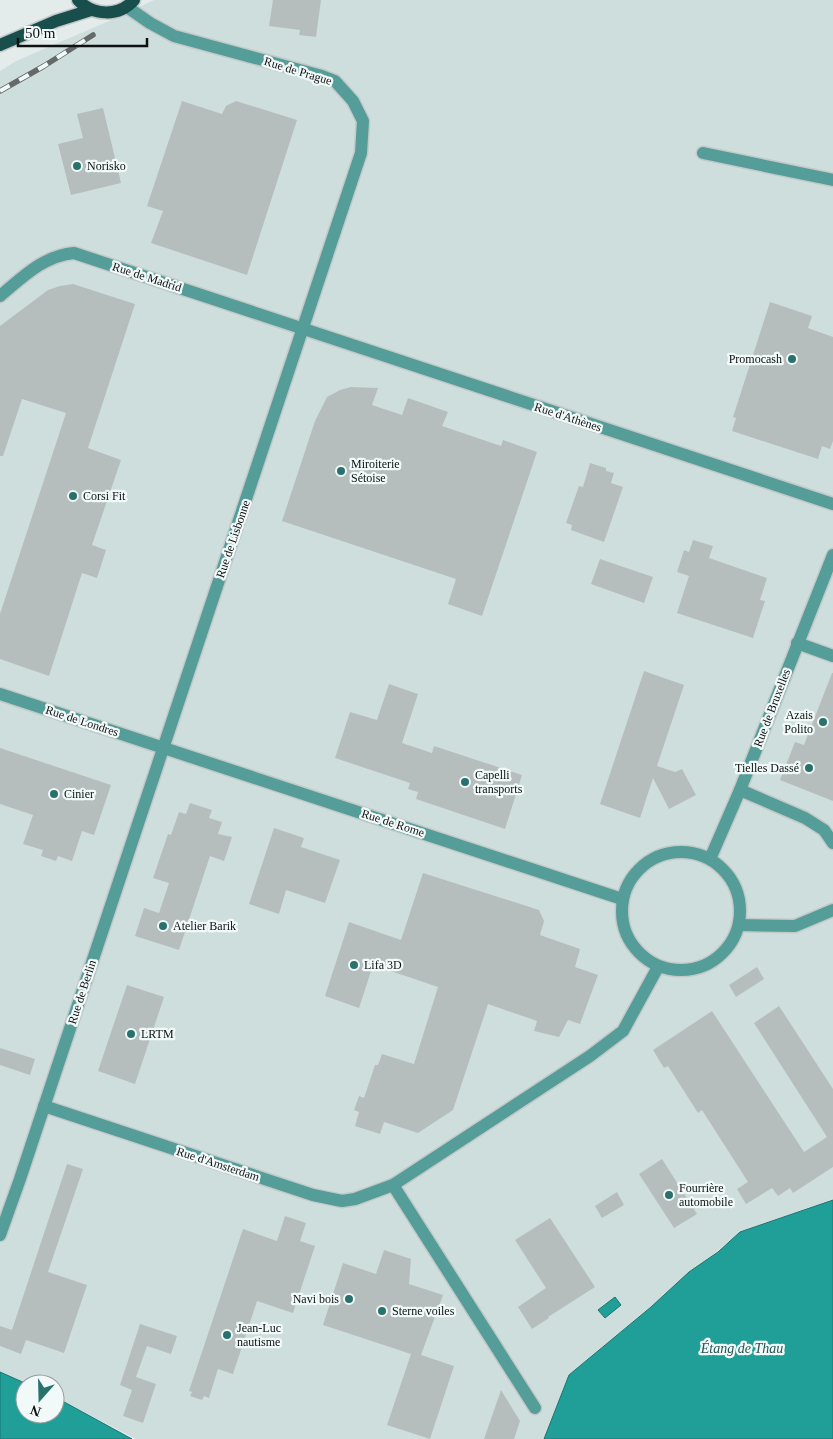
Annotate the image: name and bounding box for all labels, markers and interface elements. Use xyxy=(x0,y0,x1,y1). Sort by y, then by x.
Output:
scale bar xyxy=(18,15,146,47)
text: 50 m xyxy=(25,25,56,41)
street label: Rue de Prague xyxy=(262,54,334,88)
place label: Norisko xyxy=(87,159,126,173)
marker: Norisko xyxy=(71,160,83,172)
street label: Rue de Madrid xyxy=(111,259,183,295)
place label: Promocash xyxy=(729,352,782,366)
marker: Promocash xyxy=(786,353,798,365)
street label: Rue d'Athènes xyxy=(533,400,604,435)
place label: Miroiterie Sétoise xyxy=(351,457,400,485)
marker: Miroiterie Sétoise xyxy=(335,465,347,477)
place label: Corsi Fit xyxy=(83,489,126,503)
marker: Corsi Fit xyxy=(67,490,79,502)
street label: Rue de Lisbonne xyxy=(213,498,253,580)
street label: Rue de Bruxelles xyxy=(751,667,793,749)
street label: Rue de Londres xyxy=(44,703,121,739)
place label: Azais Polito xyxy=(784,708,813,736)
marker: Azais Polito xyxy=(817,716,829,728)
place label: Tielles Dassé xyxy=(735,761,799,775)
marker: Tielles Dassé xyxy=(803,762,815,774)
place label: Capelli transports xyxy=(475,768,523,796)
marker: Capelli transports xyxy=(459,776,471,788)
place label: Cinier xyxy=(64,787,94,801)
marker: Cinier xyxy=(48,788,60,800)
street label: Rue de Rome xyxy=(360,806,426,840)
place label: Atelier Barik xyxy=(173,919,236,933)
marker: Atelier Barik xyxy=(157,920,169,932)
street label: Rue de Berlin xyxy=(65,958,99,1026)
place label: Lifa 3D xyxy=(364,958,402,972)
marker: Lifa 3D xyxy=(348,959,360,971)
place label: LRTM xyxy=(141,1027,174,1041)
marker: LRTM xyxy=(125,1028,137,1040)
street label: Rue d'Amsterdam xyxy=(175,1144,262,1184)
place label: Fourrière automobile xyxy=(679,1181,733,1209)
marker: Fourrière automobile xyxy=(663,1189,675,1201)
place label: Navi bois xyxy=(293,1292,339,1306)
marker: Navi bois xyxy=(343,1293,355,1305)
place label: Sterne voiles xyxy=(392,1304,455,1318)
marker: Sterne voiles xyxy=(376,1305,388,1317)
place label: Jean-Luc nautisme xyxy=(237,1321,281,1349)
marker: Jean-Luc nautisme xyxy=(221,1329,233,1341)
water label: Étang de Thau xyxy=(700,1340,783,1356)
north arrow xyxy=(15,1374,65,1424)
text: N xyxy=(28,1402,43,1420)

